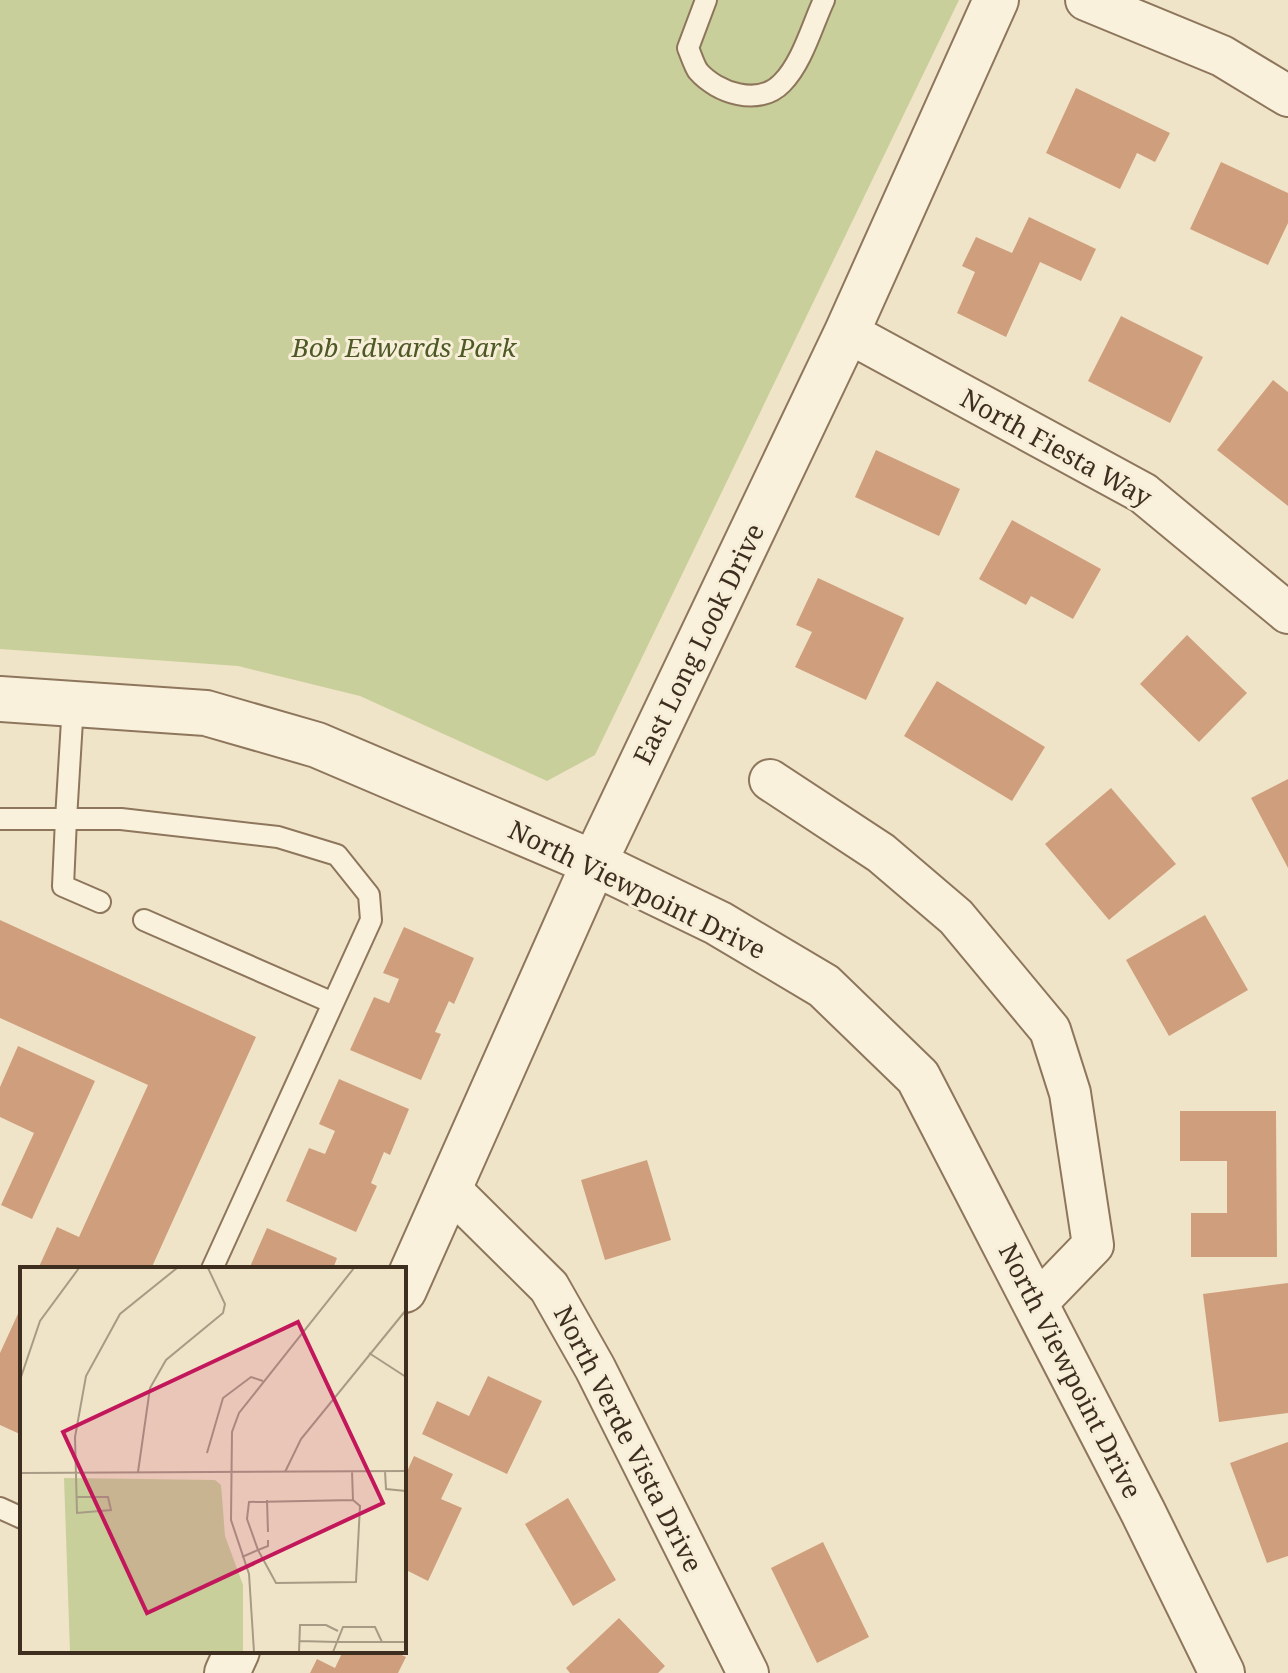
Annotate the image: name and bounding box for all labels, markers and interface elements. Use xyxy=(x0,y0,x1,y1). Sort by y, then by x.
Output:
park label: Bob Edwards Park xyxy=(291,329,517,365)
street label: North Fiesta Way xyxy=(954,380,1159,515)
street label: East Long Look Drive xyxy=(624,517,772,770)
street label: North Viewpoint Drive xyxy=(503,811,772,967)
street label: North Viewpoint Drive xyxy=(991,1237,1151,1504)
inset map xyxy=(20,1267,406,1653)
street label: North Verde Vista Drive xyxy=(546,1299,712,1578)

